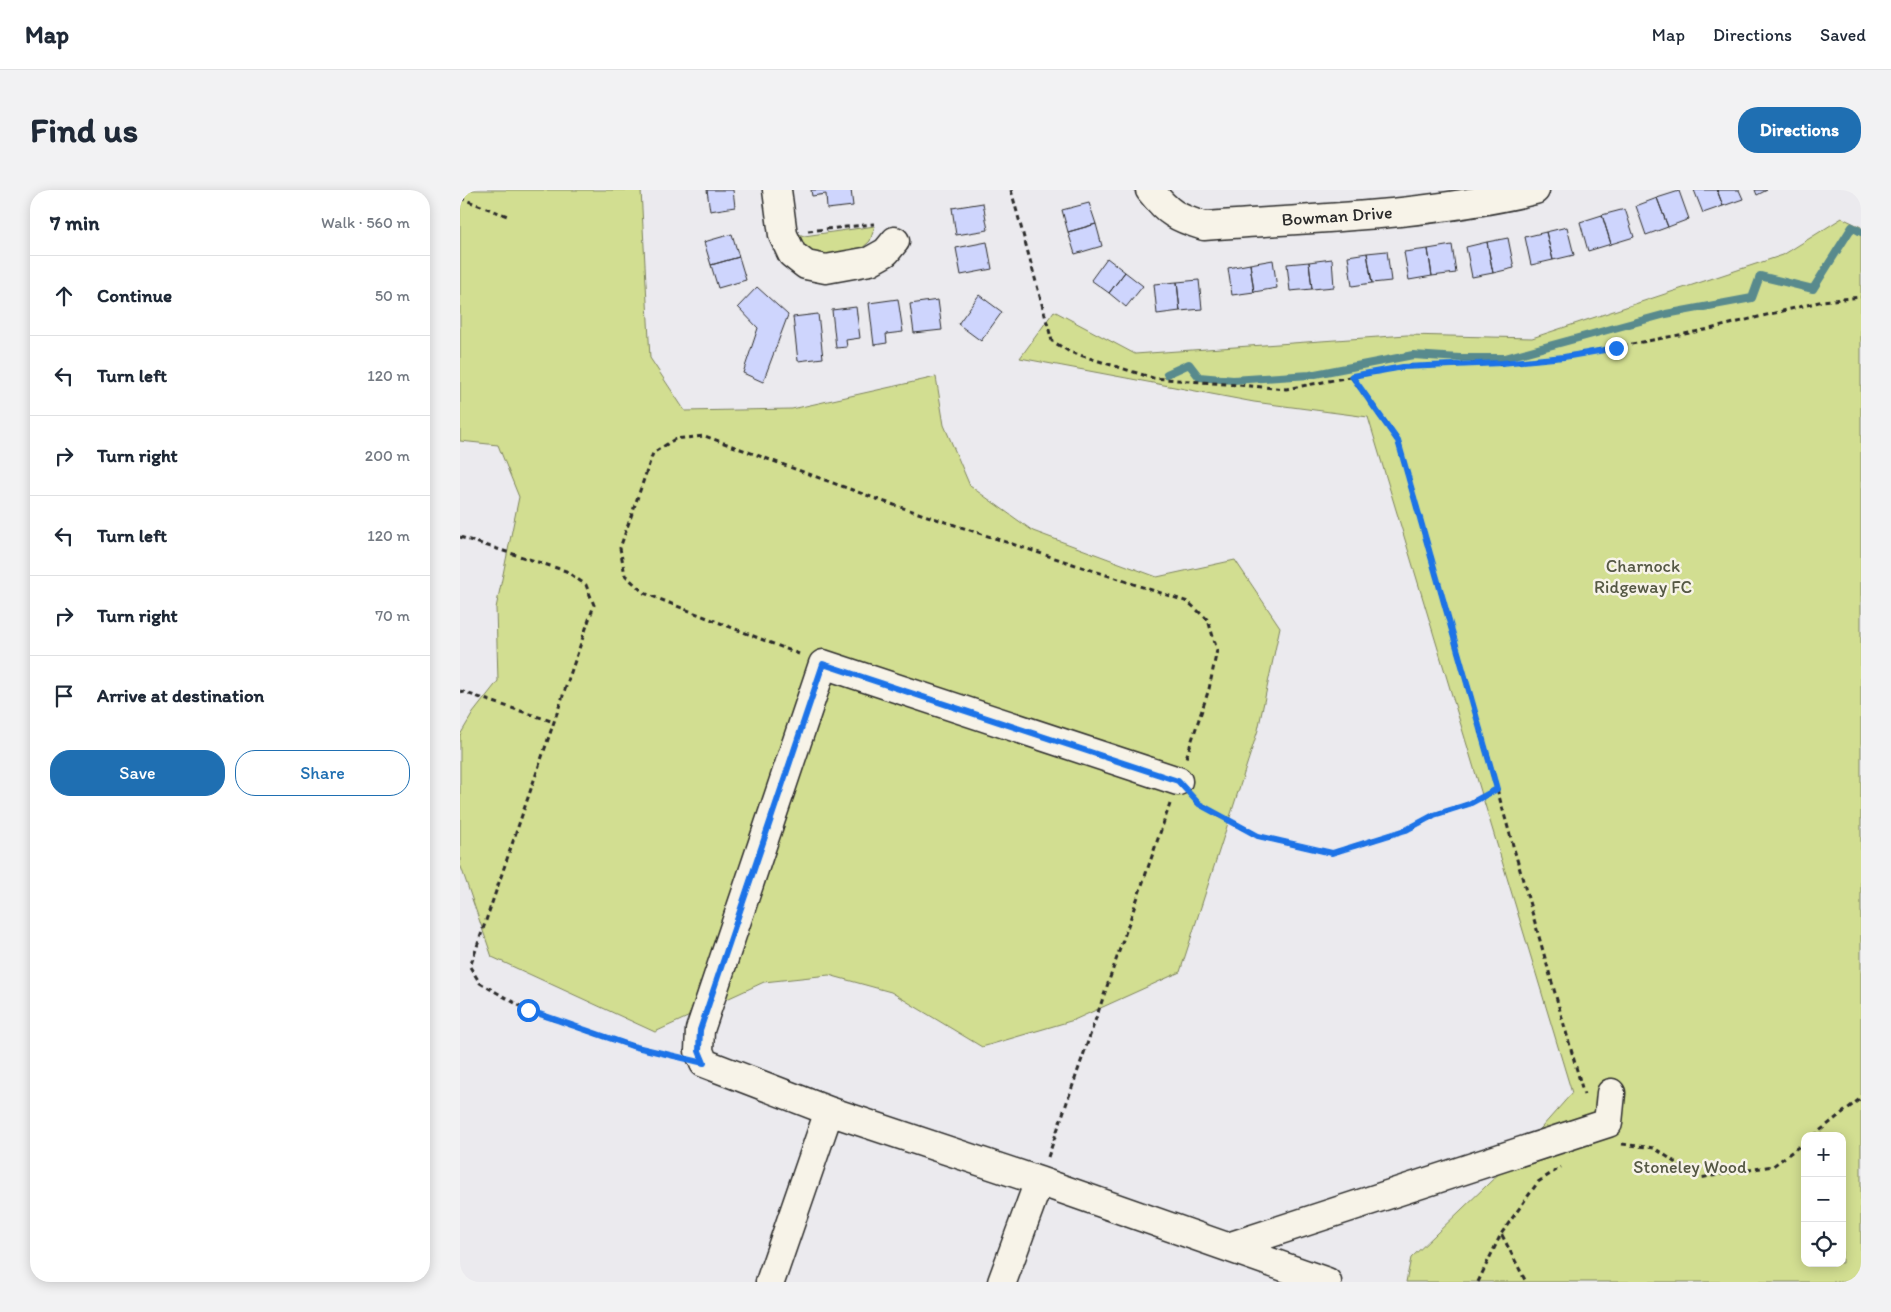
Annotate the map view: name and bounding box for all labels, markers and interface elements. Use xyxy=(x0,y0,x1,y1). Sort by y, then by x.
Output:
text: Map xyxy=(25,20,69,49)
text: Map xyxy=(1652,24,1685,46)
text: Directions xyxy=(1713,24,1792,46)
text: Saved xyxy=(1820,24,1866,46)
button: Directions xyxy=(1738,107,1861,153)
text: Find us xyxy=(30,109,138,151)
street label: Bowman Drive xyxy=(1281,201,1393,231)
text: 7 min xyxy=(50,210,99,235)
text: Walk · 560 m xyxy=(321,213,410,232)
icon: ahead xyxy=(50,282,78,310)
text: Continue xyxy=(97,284,172,307)
text: 50 m xyxy=(375,286,410,305)
route end xyxy=(1605,337,1628,360)
icon: left xyxy=(50,362,78,390)
text: Turn left xyxy=(97,364,167,387)
text: 120 m xyxy=(367,366,410,385)
icon: right xyxy=(50,442,78,470)
text: Turn right xyxy=(97,444,178,467)
text: 200 m xyxy=(365,446,410,465)
icon: left xyxy=(50,522,78,550)
text: Turn left xyxy=(97,524,167,547)
text: 120 m xyxy=(367,526,410,545)
park label: Charnock Ridgeway FC xyxy=(1594,555,1692,598)
icon: right xyxy=(50,602,78,630)
text: Turn right xyxy=(97,604,178,627)
text: 70 m xyxy=(375,606,410,625)
icon: arrive xyxy=(50,682,78,710)
text: Arrive at destination xyxy=(97,684,264,707)
button: Save xyxy=(50,750,225,796)
button: Share xyxy=(235,750,410,796)
route start xyxy=(517,999,540,1022)
map controls xyxy=(1801,1132,1846,1267)
button: + xyxy=(1801,1132,1846,1177)
park label: Stoneley Wood xyxy=(1633,1156,1747,1178)
button: − xyxy=(1801,1177,1846,1222)
button: locate xyxy=(1801,1222,1846,1267)

